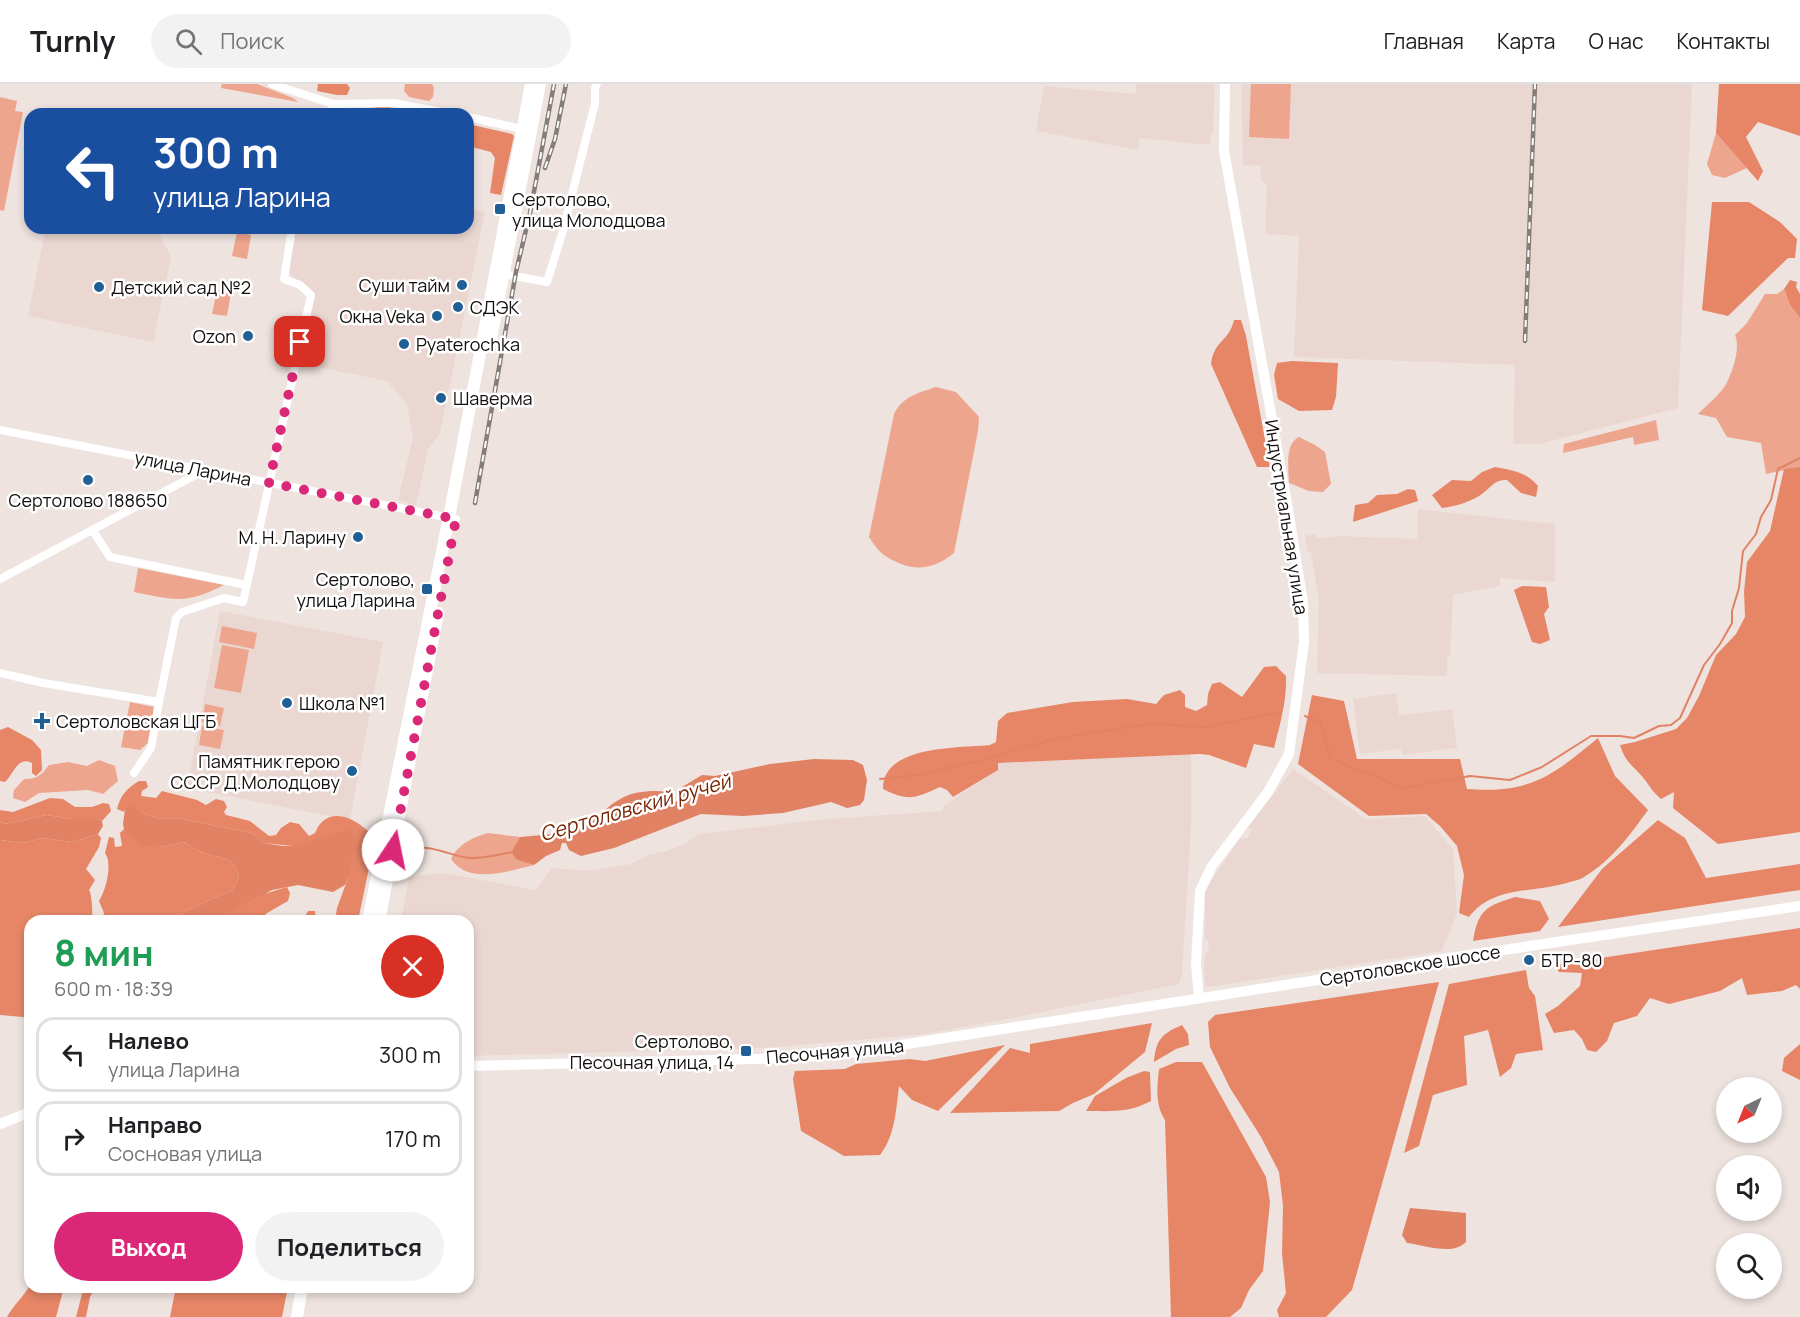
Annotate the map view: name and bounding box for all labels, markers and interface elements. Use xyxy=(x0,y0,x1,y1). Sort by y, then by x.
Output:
search box xyxy=(151,14,571,68)
text: Turnly xyxy=(30,22,115,60)
icon: search xyxy=(172,25,205,58)
text: Поиск xyxy=(220,26,284,56)
text: Главная xyxy=(1384,27,1464,55)
text: Карта xyxy=(1497,27,1555,55)
text: О нас xyxy=(1588,27,1644,55)
text: Контакты xyxy=(1677,27,1770,55)
text: 300 m xyxy=(153,123,279,181)
icon: left xyxy=(54,132,132,210)
text: улица Ларина xyxy=(153,178,331,215)
place label: Сертолово, улица Молодцова xyxy=(512,187,665,232)
marker: Сертолово, улица Молодцова xyxy=(493,202,507,216)
place label: Суши тайм xyxy=(359,273,450,297)
place label: Детский сад №2 xyxy=(111,275,251,299)
marker: Суши тайм xyxy=(455,278,469,292)
marker: Детский сад №2 xyxy=(92,280,106,294)
place label: СДЭК xyxy=(470,295,519,319)
marker: СДЭК xyxy=(451,300,465,314)
place label: Окна Veka xyxy=(340,304,425,328)
marker: Окна Veka xyxy=(430,309,444,323)
pin xyxy=(274,316,325,367)
place label: Ozon xyxy=(193,324,236,348)
icon: arrive xyxy=(283,325,316,358)
marker: Ozon xyxy=(241,329,255,343)
place label: Pyaterochka xyxy=(416,332,520,356)
marker: Pyaterochka xyxy=(397,337,411,351)
place label: Шаверма xyxy=(453,386,533,410)
marker: Шаверма xyxy=(434,391,448,405)
street label: Индустриальная улица xyxy=(1260,418,1314,616)
street label: улица Ларина xyxy=(133,445,253,491)
marker: Сертолово 188650 xyxy=(81,473,95,487)
place label: Сертолово 188650 xyxy=(9,488,168,512)
place label: М. Н. Ларину xyxy=(239,525,346,549)
marker: М. Н. Ларину xyxy=(351,530,365,544)
place label: Сертолово, улица Ларина xyxy=(296,567,415,612)
marker: Сертолово, улица Ларина xyxy=(420,582,434,596)
place label: Школа №1 xyxy=(299,691,386,715)
marker: Школа №1 xyxy=(280,696,294,710)
place label: Сертоловская ЦГБ xyxy=(56,709,216,733)
marker: Сертоловская ЦГБ xyxy=(33,712,51,730)
place label: Памятник герою СССР Д.Молодцову xyxy=(171,749,340,794)
marker: Памятник герою СССР Д.Молодцову xyxy=(345,764,359,778)
water label: Сертоловский ручей xyxy=(536,766,735,847)
position arrow xyxy=(361,818,425,882)
text: 8 мин xyxy=(54,928,154,977)
button: close xyxy=(381,935,444,998)
street label: Сертоловское шоссе xyxy=(1318,939,1502,991)
place label: БТР-80 xyxy=(1541,948,1602,972)
marker: БТР-80 xyxy=(1522,953,1536,967)
text: 600 m · 18:39 xyxy=(54,975,173,1002)
text: Налево xyxy=(108,1026,189,1056)
place label: Сертолово, Песочная улица, 14 xyxy=(570,1029,734,1074)
street label: Песочная улица xyxy=(765,1033,905,1069)
icon: left xyxy=(57,1038,90,1071)
text: 300 m xyxy=(379,1040,441,1070)
marker: Сертолово, Песочная улица, 14 xyxy=(739,1044,753,1058)
text: улица Ларина xyxy=(108,1056,240,1083)
north arrow xyxy=(1716,1077,1782,1143)
map controls xyxy=(1716,1077,1782,1299)
text: Направо xyxy=(108,1110,202,1140)
icon: right xyxy=(57,1122,90,1155)
text: 170 m xyxy=(385,1124,441,1154)
text: Сосновая улица xyxy=(108,1140,262,1167)
button: sound xyxy=(1716,1155,1782,1221)
button: Выход xyxy=(54,1212,243,1281)
button: Поделиться xyxy=(255,1212,444,1281)
button: search xyxy=(1716,1233,1782,1299)

